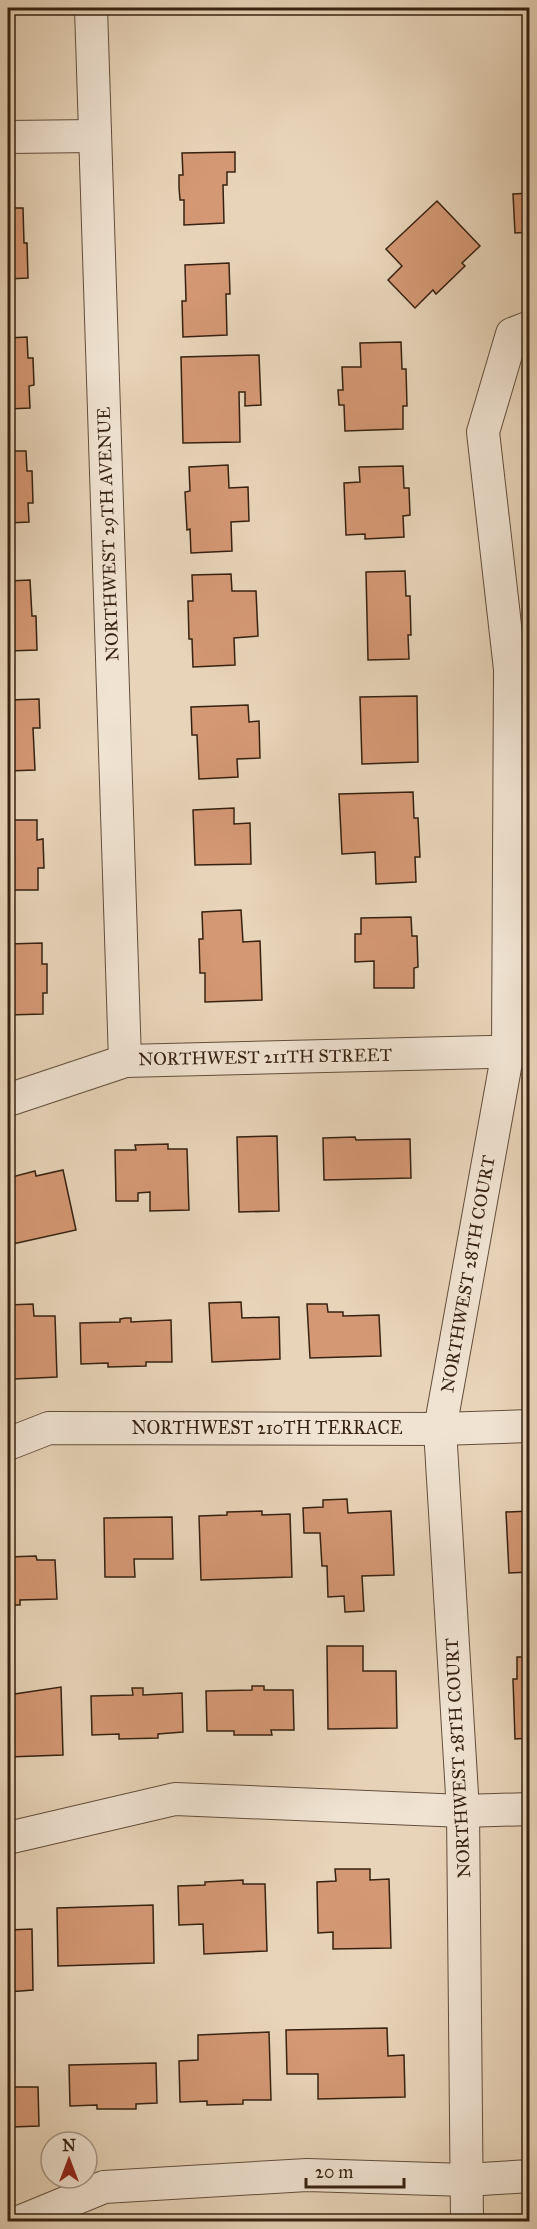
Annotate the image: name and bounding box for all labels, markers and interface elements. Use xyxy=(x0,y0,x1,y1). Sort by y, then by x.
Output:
street label: NORTHWEST 29TH AVENUE xyxy=(93,406,123,661)
street label: NORTHWEST 211TH STREET xyxy=(138,1044,392,1070)
street label: NORTHWEST 28TH COURT xyxy=(436,1154,500,1394)
street label: NORTHWEST 210TH TERRACE xyxy=(131,1417,403,1439)
street label: NORTHWEST 28TH COURT xyxy=(441,1637,475,1879)
north arrow xyxy=(39,2130,99,2190)
text: N xyxy=(62,2136,76,2155)
scale bar xyxy=(306,2151,404,2189)
text: 20 m xyxy=(315,2161,353,2183)

